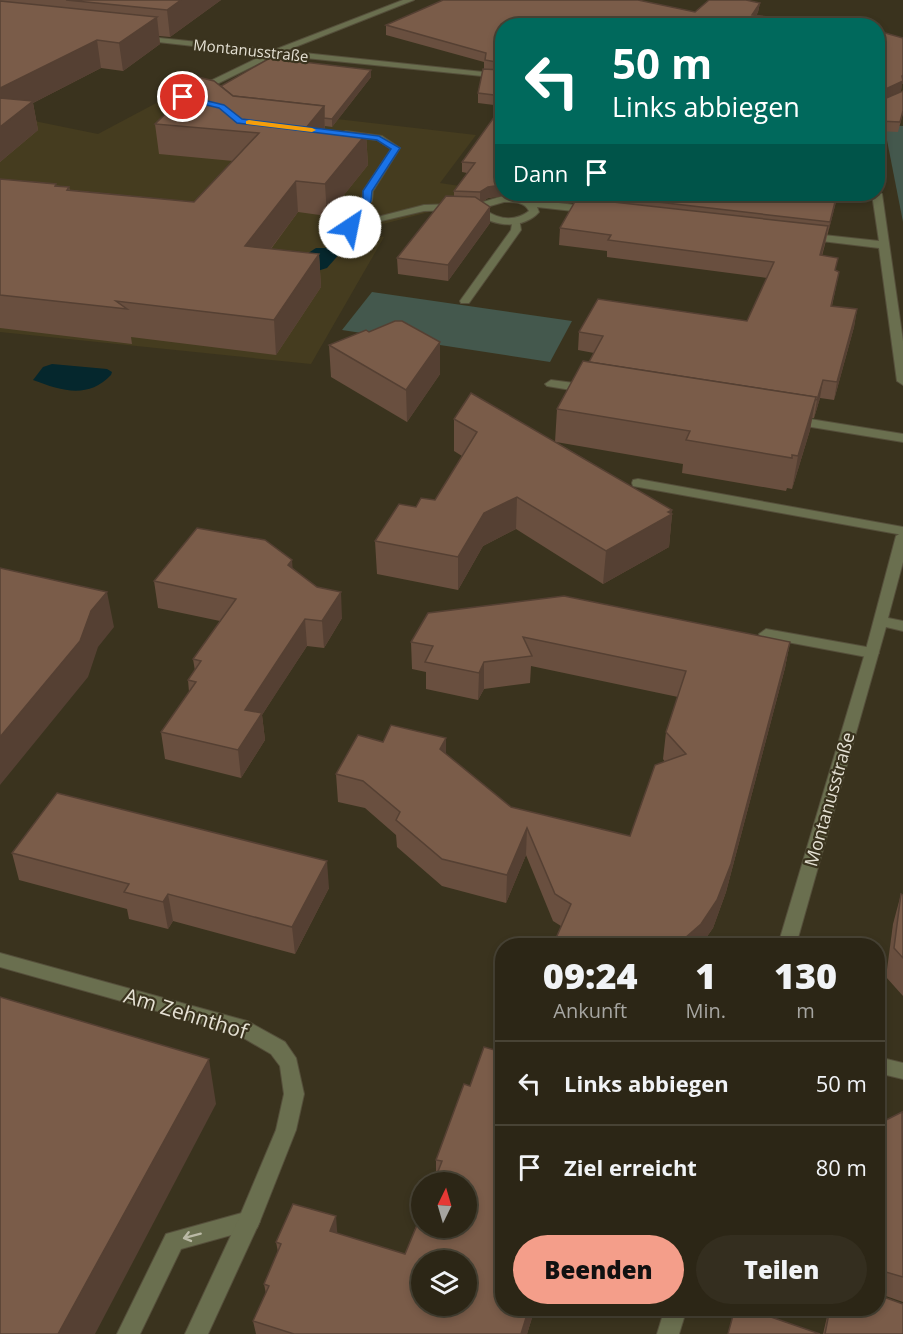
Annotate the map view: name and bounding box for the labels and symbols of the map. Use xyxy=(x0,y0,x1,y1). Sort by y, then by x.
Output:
street label: Montanusstraße xyxy=(192,34,310,66)
pin xyxy=(157,71,208,122)
position arrow xyxy=(318,195,382,259)
street label: Montanusstraße xyxy=(798,729,860,869)
street label: Am Zehnthof xyxy=(121,981,253,1046)
north arrow xyxy=(411,1172,477,1238)
one-way arrow xyxy=(183,1230,202,1242)

